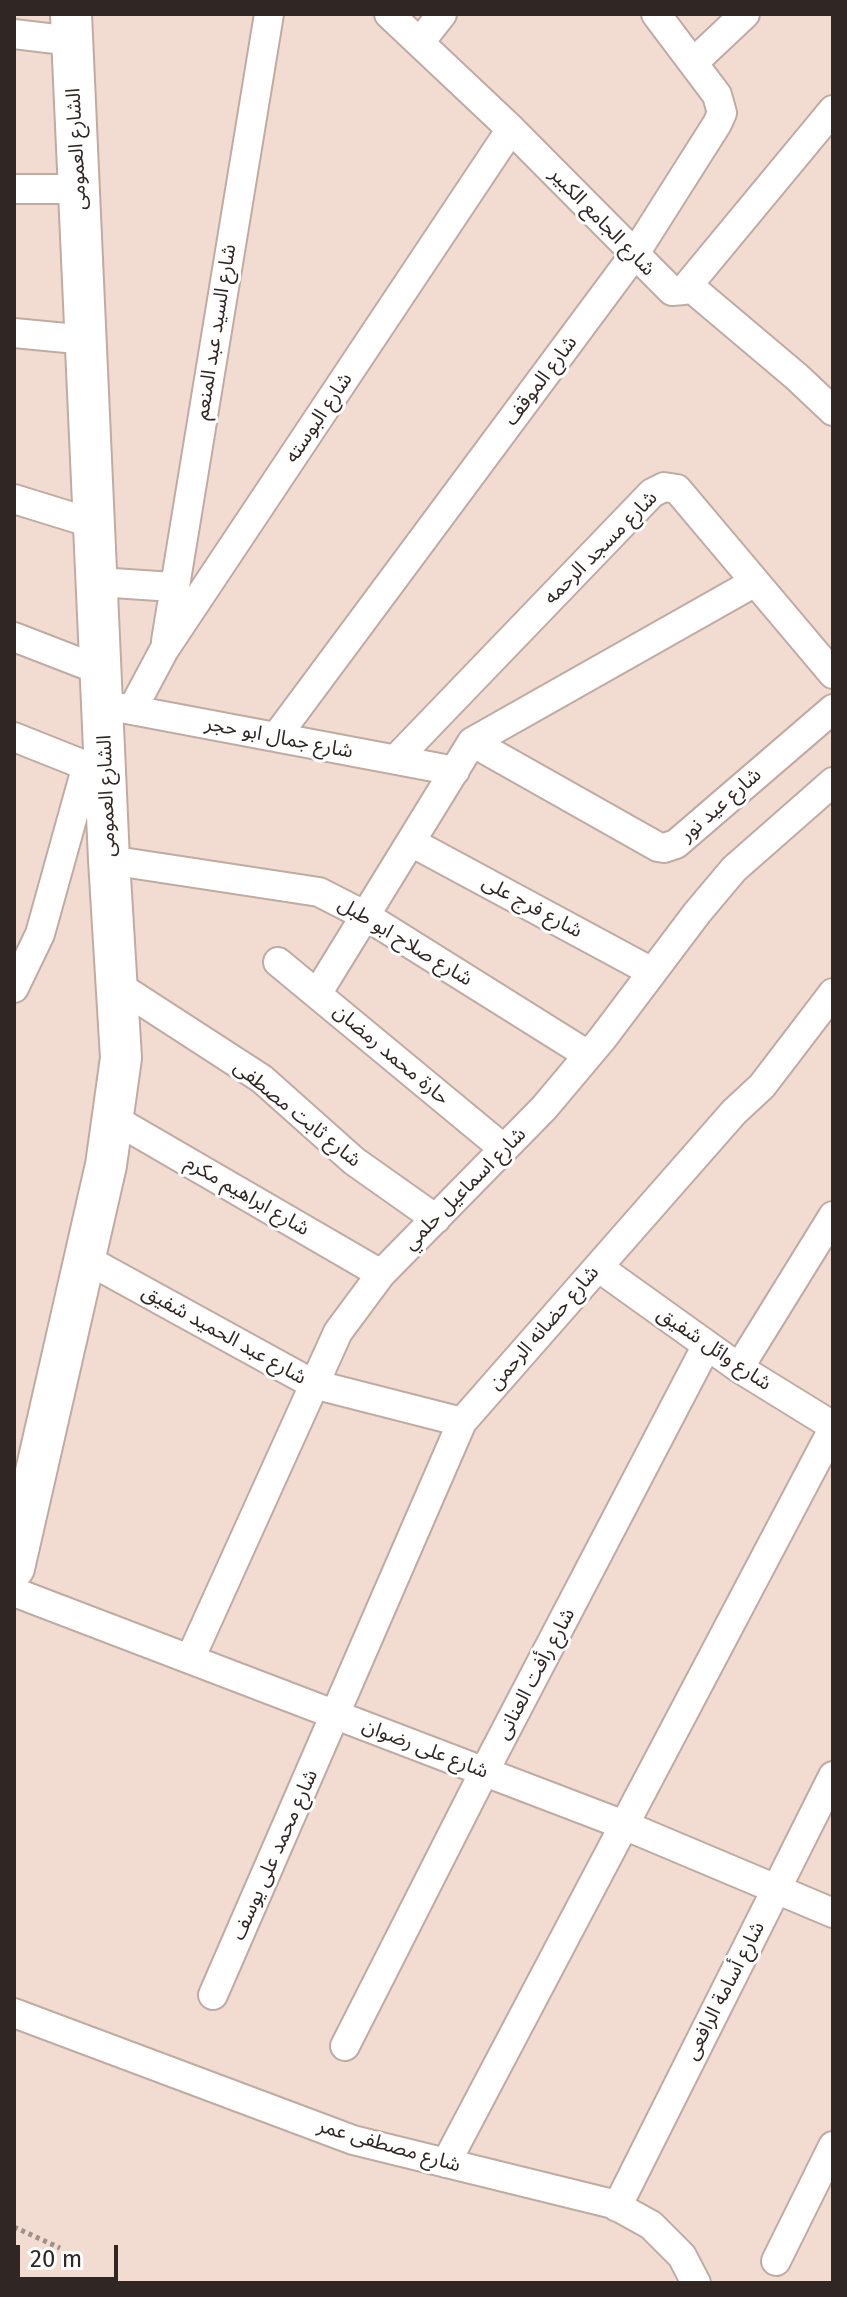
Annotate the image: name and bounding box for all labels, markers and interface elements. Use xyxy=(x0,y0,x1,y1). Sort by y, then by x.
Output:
street label: الشارع العمومى xyxy=(62,87,92,211)
street label: شارع الجامع الكبير xyxy=(544,163,660,281)
street label: شارع السيد عبد المنعم xyxy=(190,242,242,422)
street label: شارع الموقف xyxy=(499,331,583,431)
street label: شارع البوسته xyxy=(280,368,358,468)
street label: شارع مسجد الرحمه xyxy=(539,486,663,610)
street label: شارع جمال ابو حجر xyxy=(203,712,355,764)
street label: الشارع العمومى xyxy=(93,735,121,857)
street label: شارع عيد نور xyxy=(675,763,767,847)
street label: شارع فرج على xyxy=(478,871,586,943)
street label: شارع صلاح ابو طبل xyxy=(334,892,476,992)
street label: حارة محمد رمضان xyxy=(328,1000,454,1110)
street label: شارع ثابت مصطفى xyxy=(228,1055,366,1173)
street label: شارع اسماعيل حلمي xyxy=(399,1123,531,1255)
street label: شارع ابراهيم مكرم xyxy=(181,1151,313,1241)
street label: شارع حضانه الرحمن xyxy=(484,1261,604,1395)
street label: شارع عبد الحميد شفيق xyxy=(138,1280,310,1390)
street label: شارع وائل شفيق xyxy=(652,1302,776,1396)
street label: شارع رأفت العنانى xyxy=(491,1604,581,1744)
street label: شارع على رضوان xyxy=(359,1714,491,1784)
street label: شارع محمد على يوسف xyxy=(227,1766,323,1944)
street label: شارع أسامة الرافعى xyxy=(680,1918,770,2064)
street label: شارع مصطفى عمر xyxy=(315,2114,463,2178)
scale bar xyxy=(20,2229,122,2279)
text: 20 m xyxy=(30,2245,82,2273)

